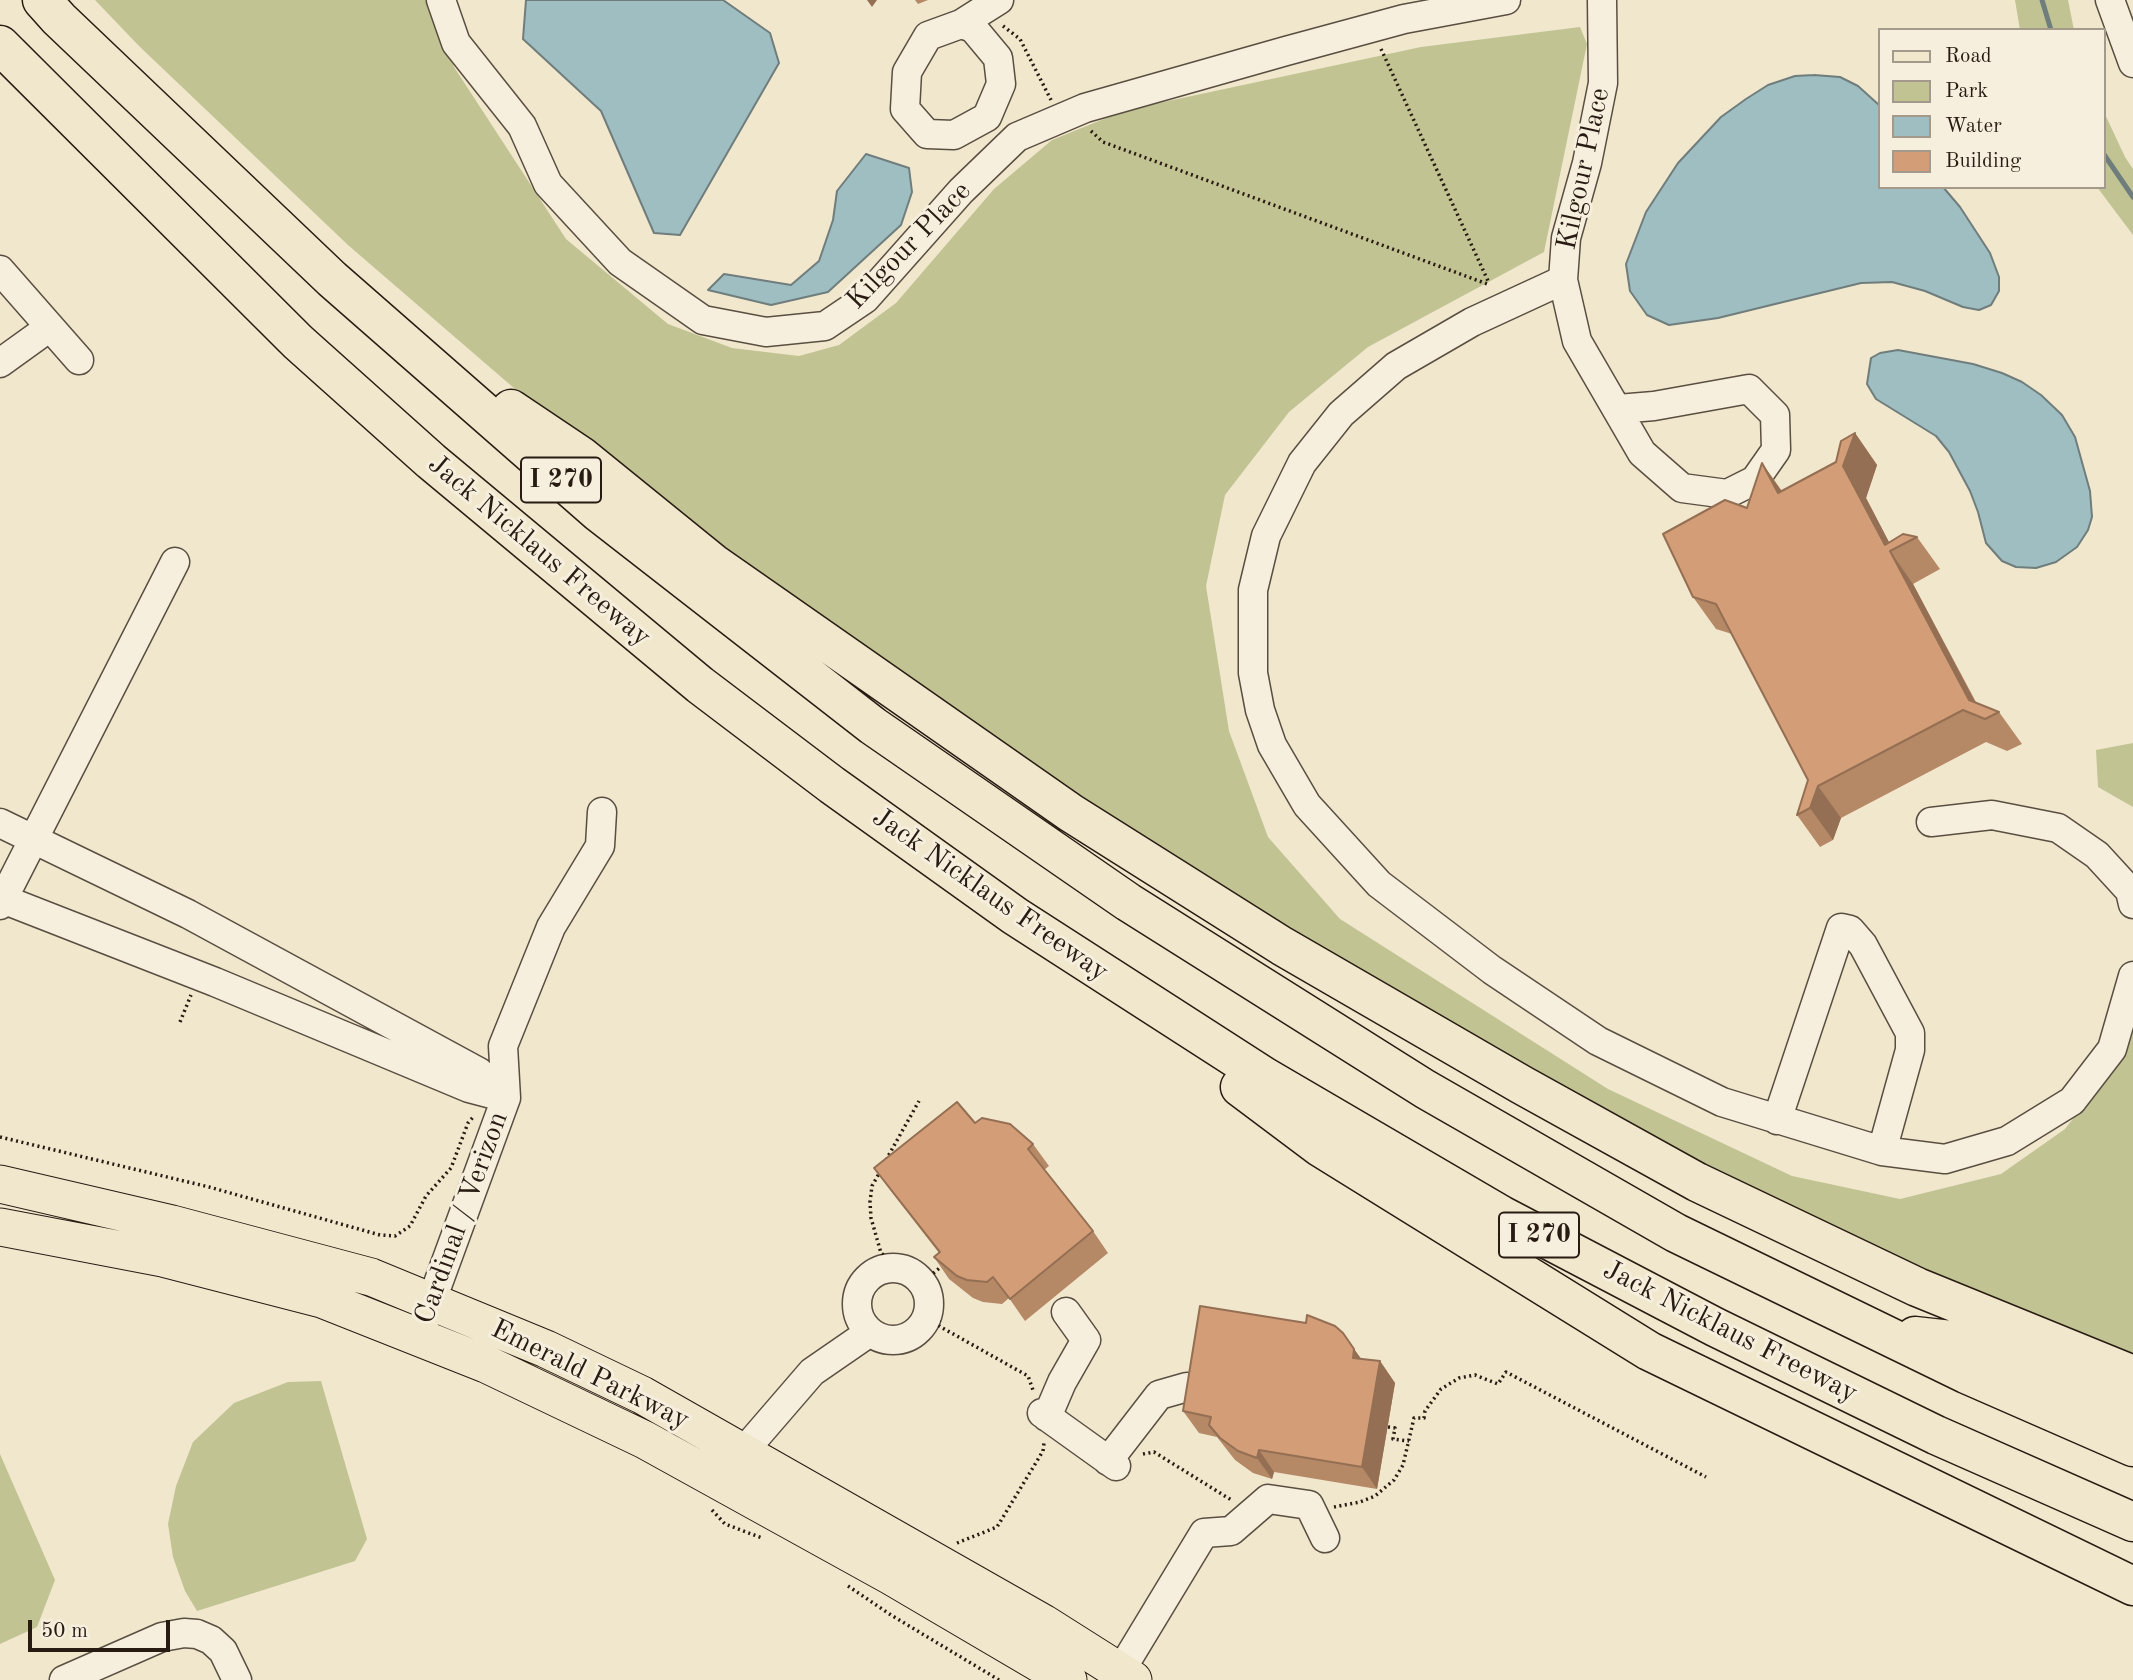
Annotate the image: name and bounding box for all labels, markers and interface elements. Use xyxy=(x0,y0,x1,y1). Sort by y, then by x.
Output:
legend xyxy=(1878,28,2105,189)
text: Road xyxy=(1945,46,1992,67)
text: Park xyxy=(1945,81,1988,102)
street label: Kilgour Place xyxy=(1550,85,1618,253)
text: Water xyxy=(1945,116,2002,137)
text: Building xyxy=(1945,151,2021,172)
street label: Kilgour Place xyxy=(840,175,978,317)
street label: Jack Nicklaus Freeway xyxy=(421,448,657,654)
road number: I 270 xyxy=(521,458,601,502)
street label: Jack Nicklaus Freeway xyxy=(865,801,1115,989)
street label: Cardinal / Verizon xyxy=(408,1107,516,1329)
road number: I 270 xyxy=(1499,1212,1579,1258)
street label: Jack Nicklaus Freeway xyxy=(1597,1253,1863,1411)
street label: Emerald Parkway xyxy=(485,1312,695,1438)
scale bar xyxy=(32,1606,173,1650)
text: 50 m xyxy=(41,1621,88,1642)

